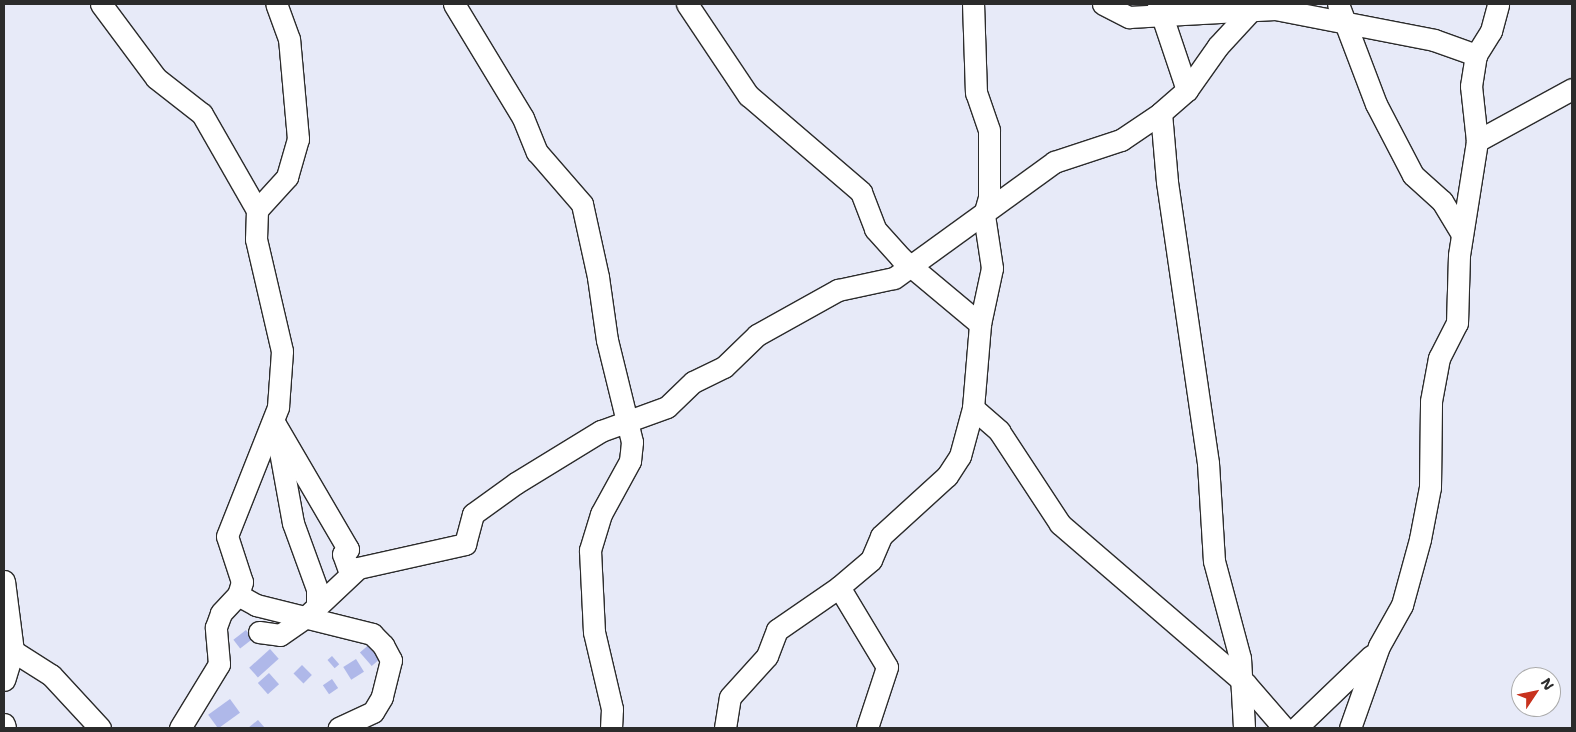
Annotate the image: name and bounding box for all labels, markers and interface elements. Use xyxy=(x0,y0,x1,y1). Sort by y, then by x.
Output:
north arrow xyxy=(1511,667,1561,717)
text: N xyxy=(1537,675,1558,694)

